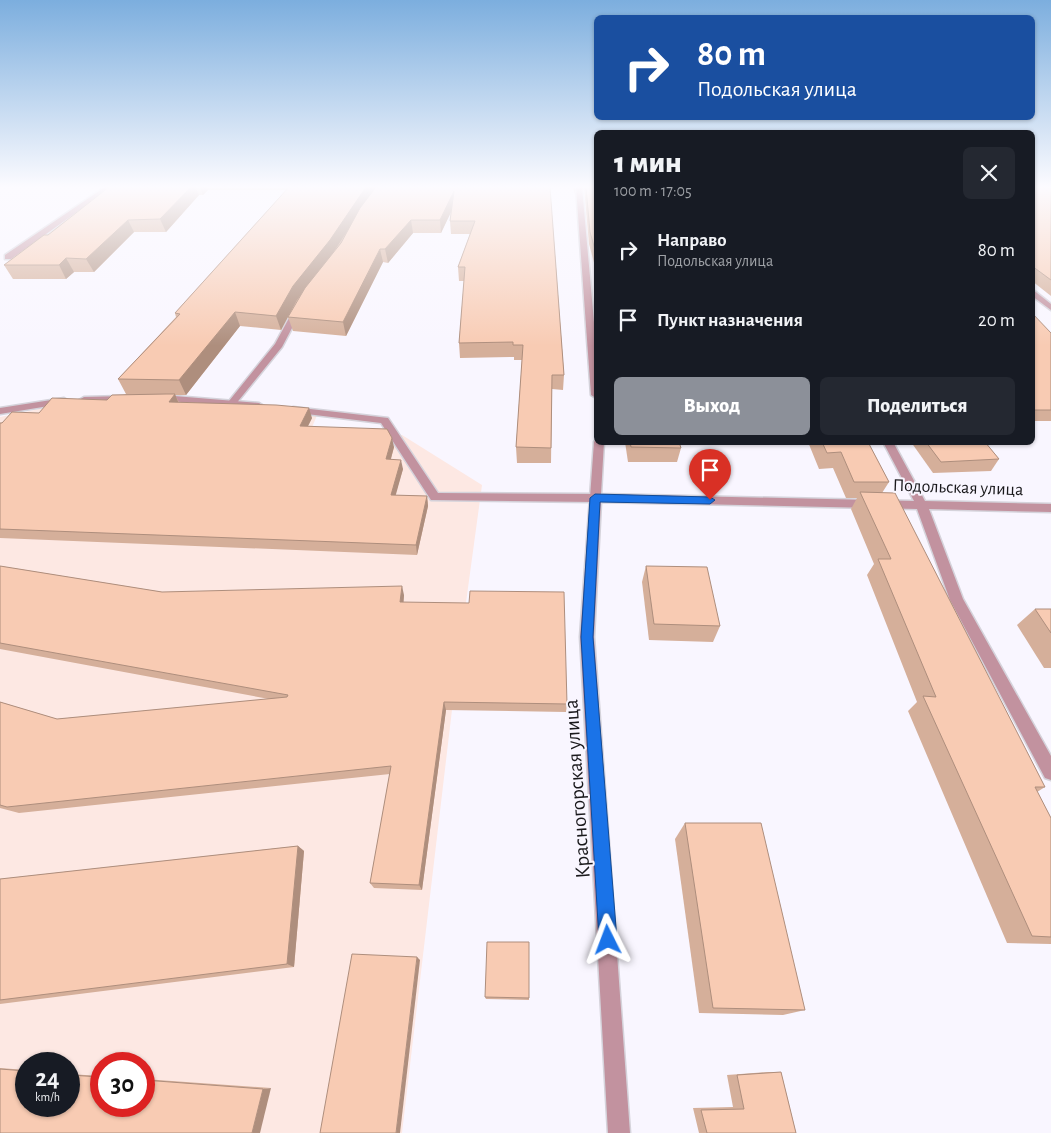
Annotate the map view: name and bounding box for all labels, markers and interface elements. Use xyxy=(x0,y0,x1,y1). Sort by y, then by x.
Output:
icon: right xyxy=(614,35,679,100)
text: 80 m xyxy=(697,37,766,72)
text: Подольская улица xyxy=(697,78,857,100)
button: close xyxy=(963,147,1015,199)
text: 1 мин xyxy=(614,148,682,178)
text: 100 m · 17:05 xyxy=(614,183,692,199)
text: Направо xyxy=(657,231,727,250)
icon: right xyxy=(614,236,642,264)
text: 80 m xyxy=(978,241,1015,260)
text: Подольская улица xyxy=(657,253,773,269)
icon: arrive xyxy=(614,306,642,334)
text: Пункт назначения xyxy=(657,311,803,330)
text: 20 m xyxy=(978,311,1015,330)
button: Выход xyxy=(614,377,810,435)
button: Поделиться xyxy=(820,377,1015,435)
pin xyxy=(689,449,731,500)
icon: arrive xyxy=(696,456,724,484)
street label: Подольская улица xyxy=(892,477,1024,499)
street label: Красногорская улица xyxy=(560,698,594,879)
position arrow xyxy=(581,913,633,965)
speed limit sign: 30 xyxy=(90,1052,155,1117)
text: 24 xyxy=(35,1066,60,1091)
text: km/h xyxy=(35,1091,60,1103)

